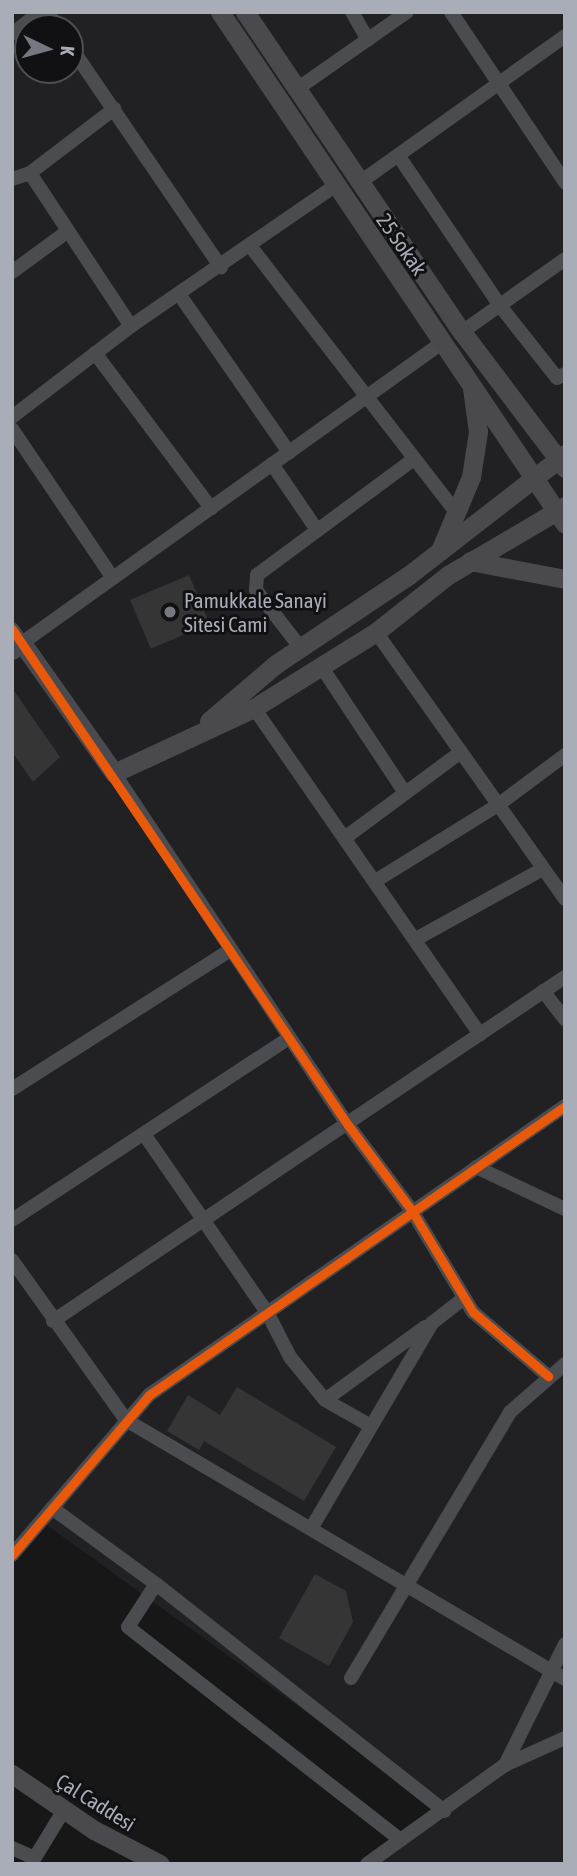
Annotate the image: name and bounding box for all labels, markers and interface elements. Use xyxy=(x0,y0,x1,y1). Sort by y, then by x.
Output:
north arrow xyxy=(14,14,84,84)
text: K xyxy=(57,45,79,56)
street label: 25 Sokak xyxy=(372,208,432,280)
place label: Pamukkale Sanayi Sitesi Cami xyxy=(184,587,327,637)
marker: Pamukkale Sanayi Sitesi Cami xyxy=(162,604,178,620)
street label: Çal Caddesi xyxy=(52,1768,140,1836)

